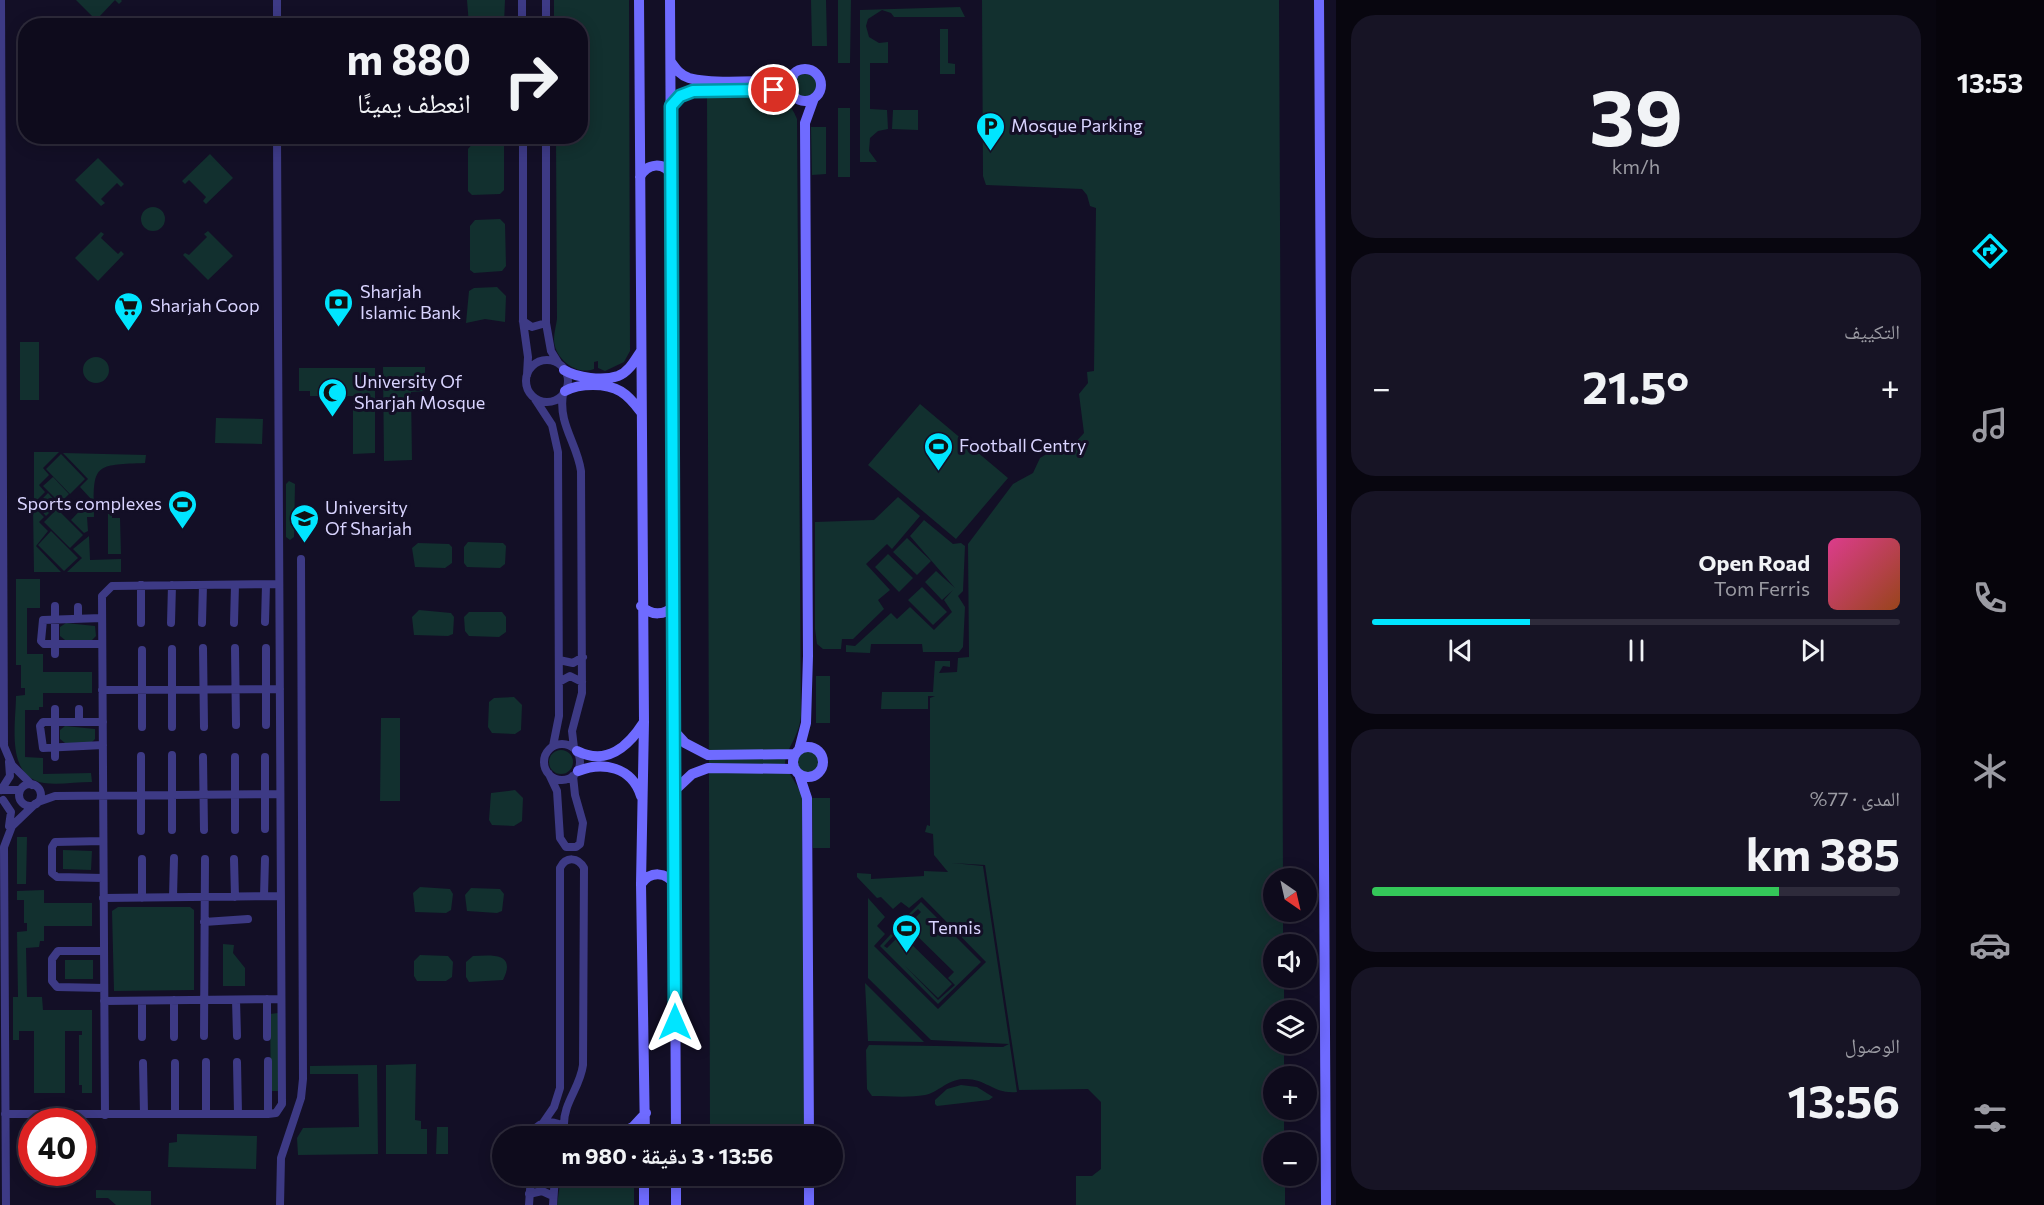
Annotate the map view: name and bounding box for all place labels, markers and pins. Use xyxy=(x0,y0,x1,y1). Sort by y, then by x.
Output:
pin xyxy=(748,64,799,115)
parking icon: Mosque Parking xyxy=(974,110,1006,152)
place label: Mosque Parking xyxy=(1011,114,1143,136)
place label: Sharjah Islamic Bank xyxy=(360,280,461,323)
bank icon: Sharjah Islamic Bank xyxy=(323,286,355,328)
supermarket icon: Sharjah Coop xyxy=(113,290,145,332)
place label: Sharjah Coop xyxy=(150,294,260,316)
place label: University Of Sharjah Mosque xyxy=(354,370,485,413)
mosque icon: University Of Sharjah Mosque xyxy=(317,376,349,418)
sports icon: Football Centry xyxy=(922,430,954,472)
place label: Football Centry xyxy=(959,434,1086,456)
sports icon: Sports complexes xyxy=(167,488,199,530)
place label: Sports complexes xyxy=(17,492,162,514)
place label: University Of Sharjah xyxy=(325,496,412,539)
school or university icon: University Of Sharjah xyxy=(288,502,320,544)
sports icon: Tennis xyxy=(891,912,923,954)
place label: Tennis xyxy=(928,916,981,938)

